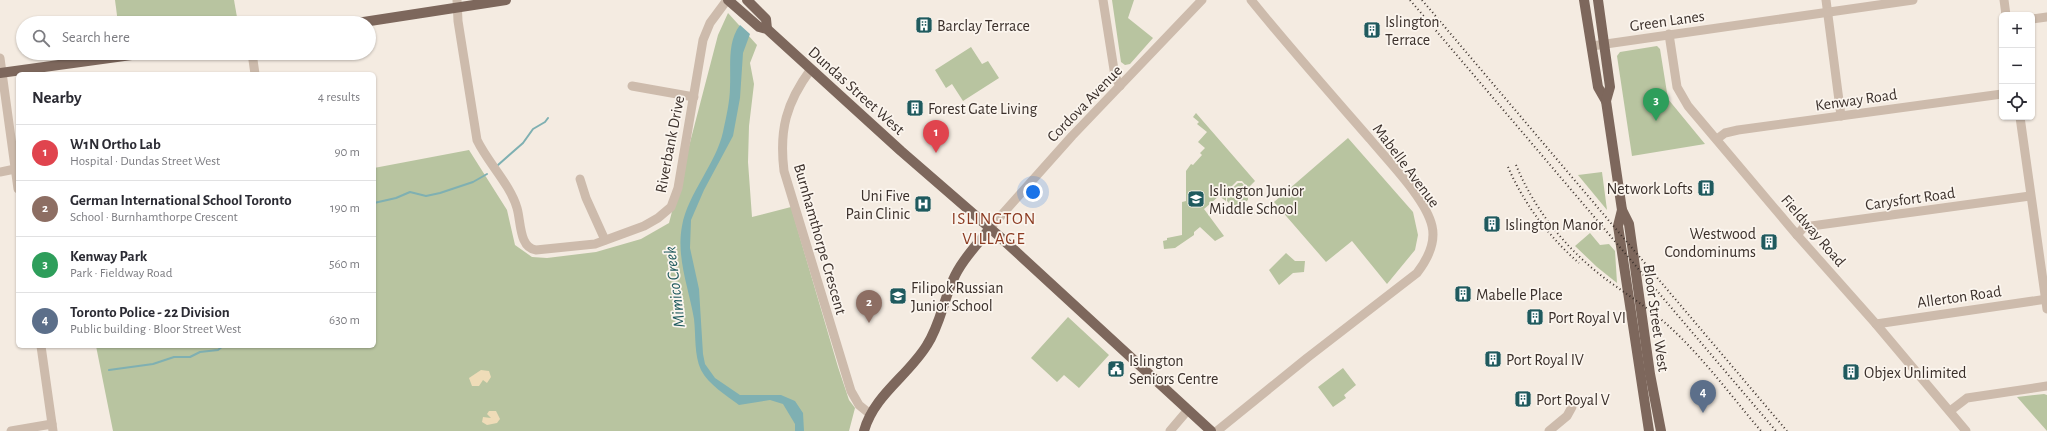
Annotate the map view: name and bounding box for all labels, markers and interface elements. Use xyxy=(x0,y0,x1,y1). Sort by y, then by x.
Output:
street label: Green Lanes xyxy=(1629,8,1706,34)
map controls xyxy=(1999,12,2035,120)
button: + xyxy=(1999,12,2035,48)
place label: Islington Terrace xyxy=(1385,14,1440,48)
building icon: Barclay Terrace xyxy=(914,15,934,35)
search box xyxy=(16,16,376,60)
place label: Barclay Terrace xyxy=(937,18,1030,35)
building icon: Islington Terrace xyxy=(1362,20,1382,40)
icon: search xyxy=(30,27,52,49)
text: Search here xyxy=(62,30,130,45)
street label: Dundas Street West xyxy=(805,44,907,138)
button: − xyxy=(1999,48,2035,84)
street label: Cordova Avenue xyxy=(1044,62,1125,145)
button: locate xyxy=(1999,84,2035,120)
street label: Kenway Road xyxy=(1814,86,1898,115)
pin: 3 xyxy=(1643,88,1669,121)
text: Nearby xyxy=(32,89,82,106)
text: 4 results xyxy=(318,91,360,104)
street label: Riverbank Drive xyxy=(653,94,687,194)
building icon: Forest Gate Living xyxy=(905,98,925,118)
place label: Forest Gate Living xyxy=(928,101,1037,117)
pin: 1 xyxy=(923,120,949,153)
street label: Mabelle Avenue xyxy=(1370,121,1443,210)
text: W1N Ortho Lab xyxy=(70,137,161,152)
text: 1 xyxy=(43,146,47,159)
text: 90 m xyxy=(334,146,360,159)
text: Hospital · Dundas Street West xyxy=(70,155,220,168)
street label: Burnhamthorpe Crescent xyxy=(791,162,849,317)
building icon: Network Lofts xyxy=(1696,178,1716,198)
place label: Network Lofts xyxy=(1607,181,1693,197)
your location xyxy=(1023,182,1043,202)
place label: Islington Junior Middle School xyxy=(1209,183,1305,217)
street label: Carysfort Road xyxy=(1864,185,1956,214)
place label: Uni Five Pain Clinic xyxy=(846,188,910,222)
school or university icon: Islington Junior Middle School xyxy=(1186,189,1206,209)
street label: Fieldway Road xyxy=(1777,192,1849,270)
text: German International School Toronto xyxy=(70,193,292,208)
hospital icon: Uni Five Pain Clinic xyxy=(913,194,933,214)
text: 2 xyxy=(42,202,48,215)
text: 190 m xyxy=(330,202,360,215)
district label: ISLINGTON VILLAGE xyxy=(952,210,1036,247)
text: School · Burnhamthorpe Crescent xyxy=(70,211,238,224)
building icon: Islington Manor xyxy=(1482,214,1502,234)
place label: Islington Manor xyxy=(1505,217,1604,233)
place label: Westwood Condominums xyxy=(1664,226,1756,260)
building icon: Westwood Condominums xyxy=(1759,232,1779,252)
water label: Mimico Creek xyxy=(661,245,688,329)
text: Kenway Park xyxy=(70,249,147,264)
text: 3 xyxy=(42,258,48,271)
text: 560 m xyxy=(329,258,360,271)
street label: Bloor Street West xyxy=(1641,263,1671,373)
text: Park · Fieldway Road xyxy=(70,267,172,280)
place label: Filipok Russian Junior School xyxy=(911,280,1004,314)
street label: Allerton Road xyxy=(1916,283,2002,311)
building icon: Mabelle Place xyxy=(1453,284,1473,304)
school or university icon: Filipok Russian Junior School xyxy=(888,286,908,306)
place label: Mabelle Place xyxy=(1476,287,1563,303)
pin: 2 xyxy=(856,290,882,323)
text: Toronto Police - 22 Division xyxy=(70,305,230,320)
building icon: Port Royal VI xyxy=(1525,307,1545,327)
place label: Port Royal VI xyxy=(1548,310,1626,327)
text: 4 xyxy=(42,314,48,327)
text: 630 m xyxy=(329,314,360,327)
text: Public building · Bloor Street West xyxy=(70,323,241,336)
building icon: Port Royal IV xyxy=(1483,349,1503,369)
place label: Port Royal IV xyxy=(1506,352,1584,369)
place label: Islington Seniors Centre xyxy=(1129,353,1218,387)
public building icon: Islington Seniors Centre xyxy=(1106,359,1126,379)
building icon: Objex Unlimited xyxy=(1841,362,1861,382)
place label: Objex Unlimited xyxy=(1864,365,1967,382)
pin: 4 xyxy=(1690,380,1716,413)
building icon: Port Royal V xyxy=(1513,389,1533,409)
place label: Port Royal V xyxy=(1536,392,1610,409)

